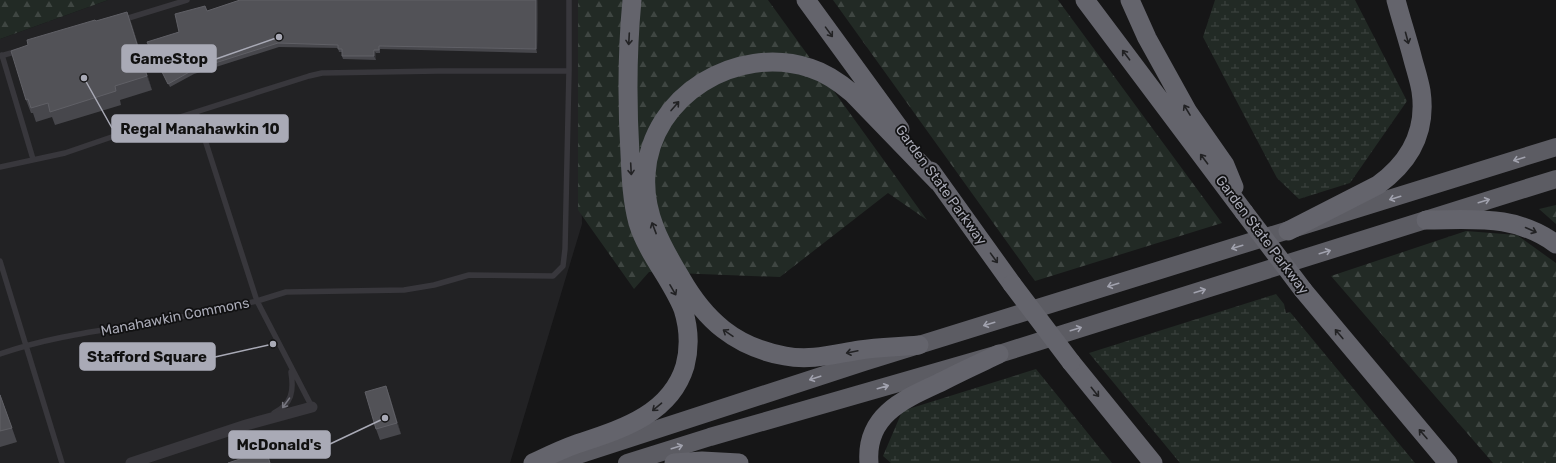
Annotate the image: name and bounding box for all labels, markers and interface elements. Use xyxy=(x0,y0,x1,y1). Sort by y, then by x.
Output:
one-way arrow xyxy=(825,26,833,37)
one-way arrow xyxy=(1403,31,1411,44)
one-way arrow xyxy=(625,32,633,45)
callout: GameStop xyxy=(122,45,216,72)
one-way arrow xyxy=(1121,49,1130,60)
text: GameStop xyxy=(130,50,208,68)
one-way arrow xyxy=(671,101,680,111)
one-way arrow xyxy=(1182,104,1190,116)
callout: Regal Manahawkin 10 xyxy=(112,115,288,142)
text: Regal Manahawkin 10 xyxy=(120,120,280,138)
street label: Garden State Parkway xyxy=(892,122,991,249)
one-way arrow xyxy=(1199,153,1208,164)
one-way arrow xyxy=(1512,156,1525,163)
one-way arrow xyxy=(627,162,634,175)
street label: Garden State Parkway xyxy=(1212,172,1312,298)
one-way arrow xyxy=(1388,195,1401,202)
one-way arrow xyxy=(1477,197,1490,204)
one-way arrow xyxy=(650,222,658,234)
one-way arrow xyxy=(1525,226,1537,234)
one-way arrow xyxy=(1231,244,1244,251)
one-way arrow xyxy=(1318,248,1331,255)
one-way arrow xyxy=(990,253,998,264)
one-way arrow xyxy=(1107,282,1120,289)
one-way arrow xyxy=(669,284,677,296)
one-way arrow xyxy=(1194,287,1207,294)
street label: Manahawkin Commons xyxy=(99,294,251,340)
one-way arrow xyxy=(983,320,995,328)
one-way arrow xyxy=(1070,325,1082,333)
one-way arrow xyxy=(722,328,734,336)
one-way arrow xyxy=(1335,328,1344,339)
callout: Stafford Square xyxy=(80,343,215,370)
text: Stafford Square xyxy=(87,348,207,366)
one-way arrow xyxy=(846,348,859,356)
one-way arrow xyxy=(808,375,821,382)
one-way arrow xyxy=(876,383,889,390)
one-way arrow xyxy=(1091,387,1100,398)
one-way arrow xyxy=(282,397,290,408)
one-way arrow xyxy=(652,402,663,411)
one-way arrow xyxy=(1418,428,1427,439)
callout: McDonald's xyxy=(229,431,330,458)
text: McDonald's xyxy=(236,436,322,454)
one-way arrow xyxy=(671,443,684,450)

